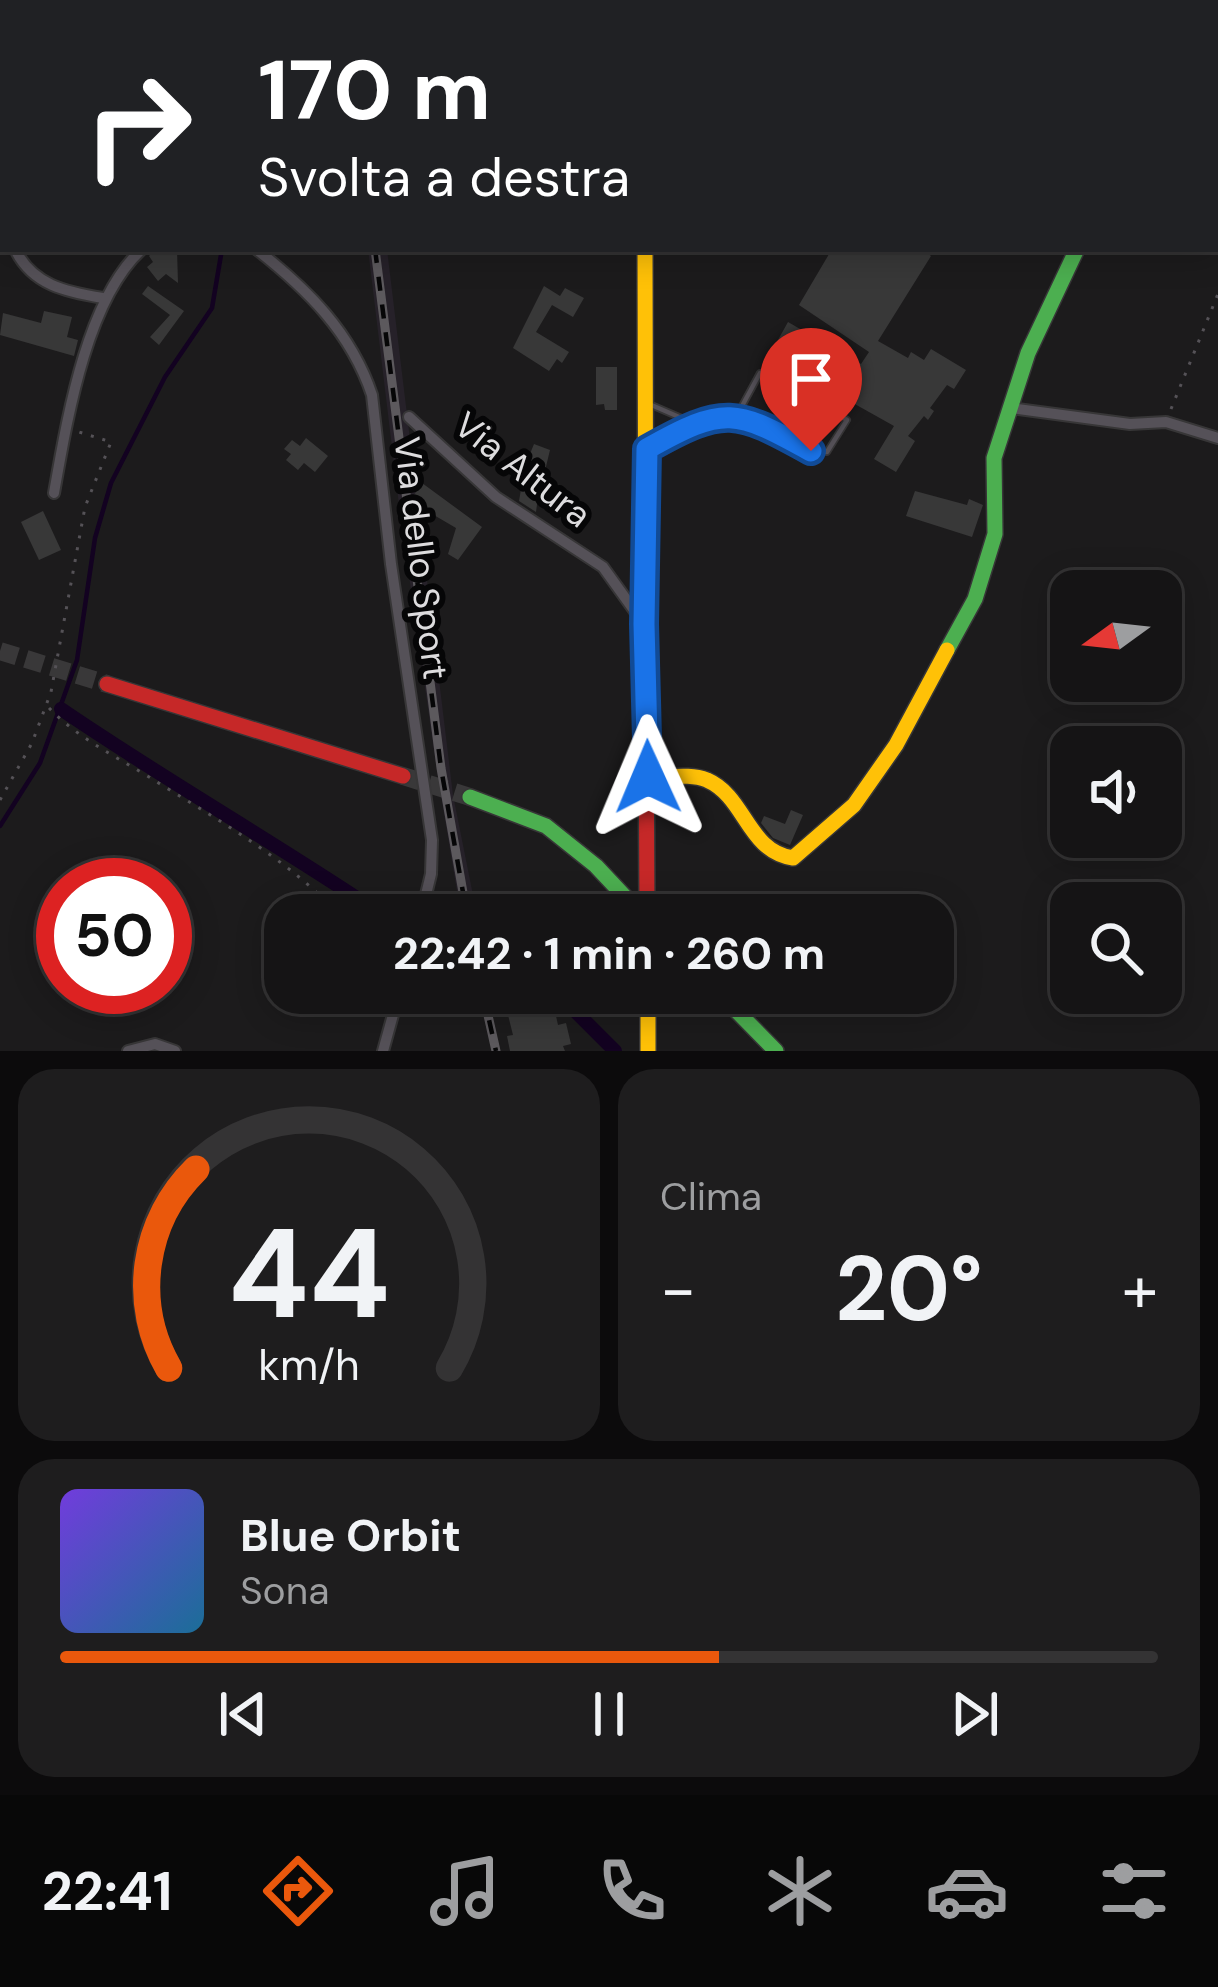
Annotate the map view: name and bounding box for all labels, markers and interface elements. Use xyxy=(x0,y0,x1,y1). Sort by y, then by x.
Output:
text: 170 m xyxy=(258,36,491,145)
icon: right xyxy=(60,48,216,204)
text: Svolta a destra xyxy=(258,142,630,213)
pin xyxy=(760,328,862,451)
icon: arrive xyxy=(778,346,844,412)
street label: Via Altura xyxy=(445,401,601,538)
street label: Via dello Sport xyxy=(383,434,460,682)
north arrow xyxy=(1050,570,1182,702)
map controls xyxy=(1050,570,1182,1014)
position arrow xyxy=(585,714,711,840)
button: sound xyxy=(1050,726,1182,858)
speed limit sign: 50 xyxy=(36,858,192,1014)
button: search xyxy=(1050,882,1182,1014)
text: 22:42 · 1 min · 260 m xyxy=(393,924,825,983)
text: Clima xyxy=(660,1171,762,1222)
text: 44 xyxy=(228,1193,390,1356)
text: 20° xyxy=(835,1231,983,1348)
text: − xyxy=(660,1247,696,1332)
text: + xyxy=(1122,1247,1158,1332)
text: km/h xyxy=(258,1337,360,1393)
text: Blue Orbit xyxy=(240,1506,461,1565)
text: Sona xyxy=(240,1565,329,1616)
icon: previous xyxy=(210,1681,276,1747)
icon: pause xyxy=(576,1681,642,1747)
icon: next xyxy=(942,1681,1008,1747)
icon: directions xyxy=(256,1849,340,1933)
icon: music xyxy=(423,1849,507,1933)
icon: phone xyxy=(590,1849,674,1933)
icon: climate xyxy=(758,1849,842,1933)
icon: car xyxy=(925,1849,1009,1933)
icon: filters xyxy=(1092,1849,1176,1933)
text: 22:41 xyxy=(42,1856,172,1927)

